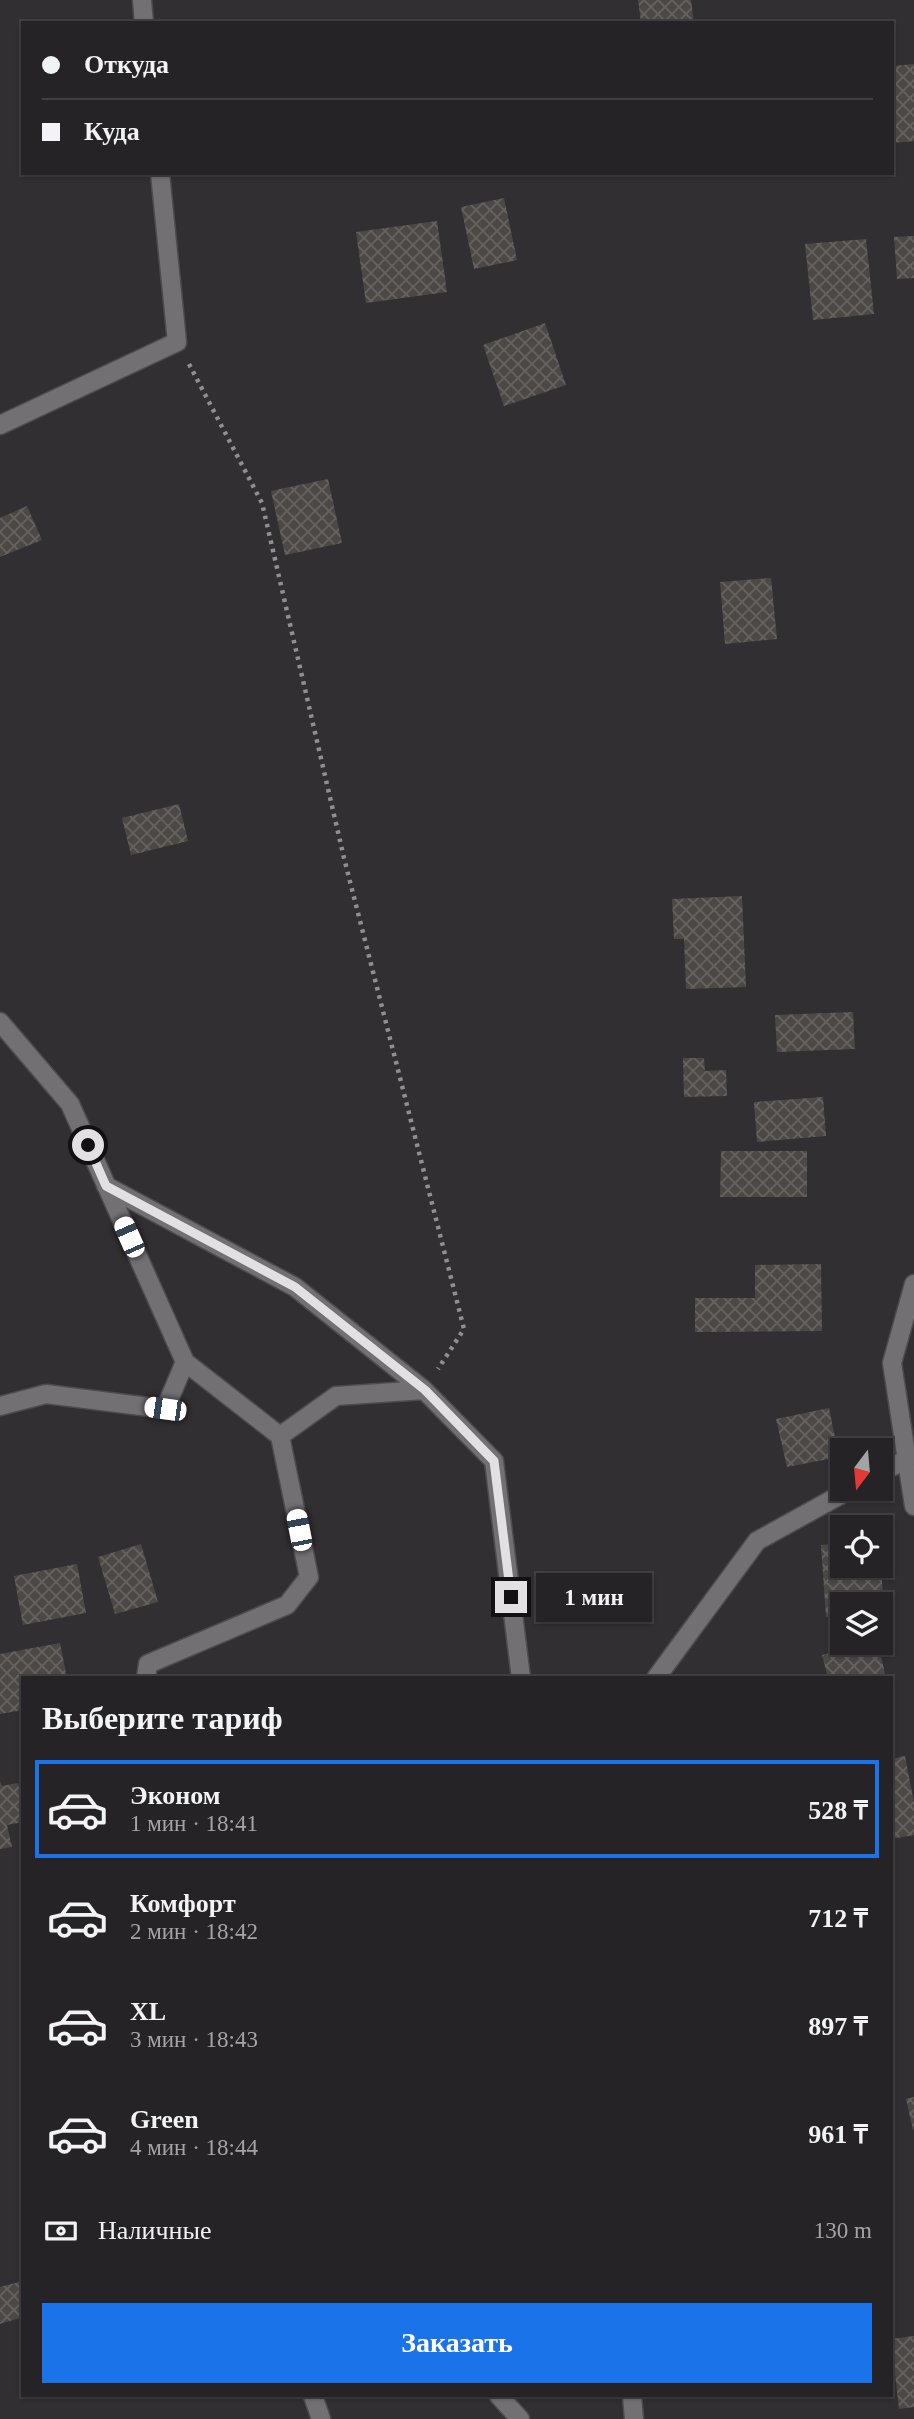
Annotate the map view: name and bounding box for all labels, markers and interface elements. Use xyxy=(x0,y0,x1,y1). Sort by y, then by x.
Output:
text: Откуда xyxy=(84,50,169,79)
text: Куда xyxy=(84,117,140,146)
route start xyxy=(72,1129,104,1161)
car xyxy=(111,1214,148,1260)
car xyxy=(143,1396,188,1422)
north arrow xyxy=(830,1438,892,1502)
map controls xyxy=(830,1438,893,1655)
car xyxy=(285,1507,314,1553)
button: locate xyxy=(830,1515,893,1578)
callout: 1 мин xyxy=(536,1572,651,1622)
route end xyxy=(495,1581,527,1613)
text: 1 мин xyxy=(564,1585,624,1610)
button: layers xyxy=(830,1592,893,1655)
text: Выберите тариф xyxy=(42,1700,283,1736)
icon: car xyxy=(46,1778,109,1841)
text: Эконом xyxy=(130,1781,220,1810)
text: 528 ₸ xyxy=(808,1796,868,1825)
text: 1 мин · 18:41 xyxy=(130,1811,258,1836)
icon: car xyxy=(46,1886,109,1949)
text: Комфорт xyxy=(130,1889,236,1918)
text: 712 ₸ xyxy=(808,1904,868,1933)
text: 2 мин · 18:42 xyxy=(130,1919,258,1944)
icon: car xyxy=(46,1994,109,2057)
text: XL xyxy=(130,1997,166,2026)
text: 897 ₸ xyxy=(808,2012,868,2041)
text: 3 мин · 18:43 xyxy=(130,2027,258,2052)
icon: car xyxy=(46,2102,109,2165)
text: Green xyxy=(130,2105,199,2134)
text: 961 ₸ xyxy=(808,2120,868,2149)
text: 4 мин · 18:44 xyxy=(130,2135,258,2160)
icon: cash xyxy=(42,2212,80,2250)
text: Наличные xyxy=(98,2216,211,2245)
text: 130 m xyxy=(814,2218,872,2243)
button: Заказать xyxy=(42,2303,872,2383)

